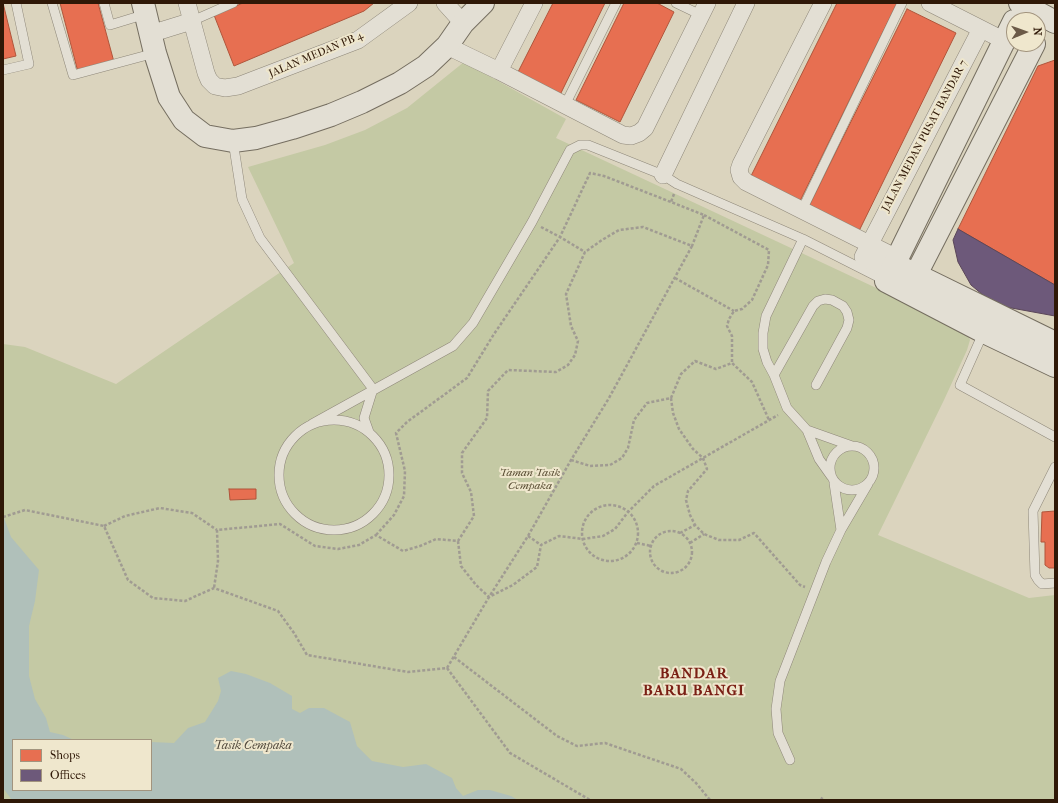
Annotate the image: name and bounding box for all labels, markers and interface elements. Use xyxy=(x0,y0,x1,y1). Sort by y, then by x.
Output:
north arrow xyxy=(1006,12,1046,52)
text: N xyxy=(1031,27,1044,36)
street label: JALAN MEDAN PB 4 xyxy=(267,29,365,81)
street label: JALAN MEDAN PUSAT BANDAR 7 xyxy=(879,58,971,214)
park label: Taman Tasik Cempaka xyxy=(500,466,560,492)
district label: BANDAR BARU BANGI xyxy=(643,665,745,700)
legend xyxy=(12,739,152,791)
water label: Tasik Cempaka xyxy=(214,739,292,753)
text: Shops xyxy=(50,748,80,762)
text: Offices xyxy=(50,768,86,782)

